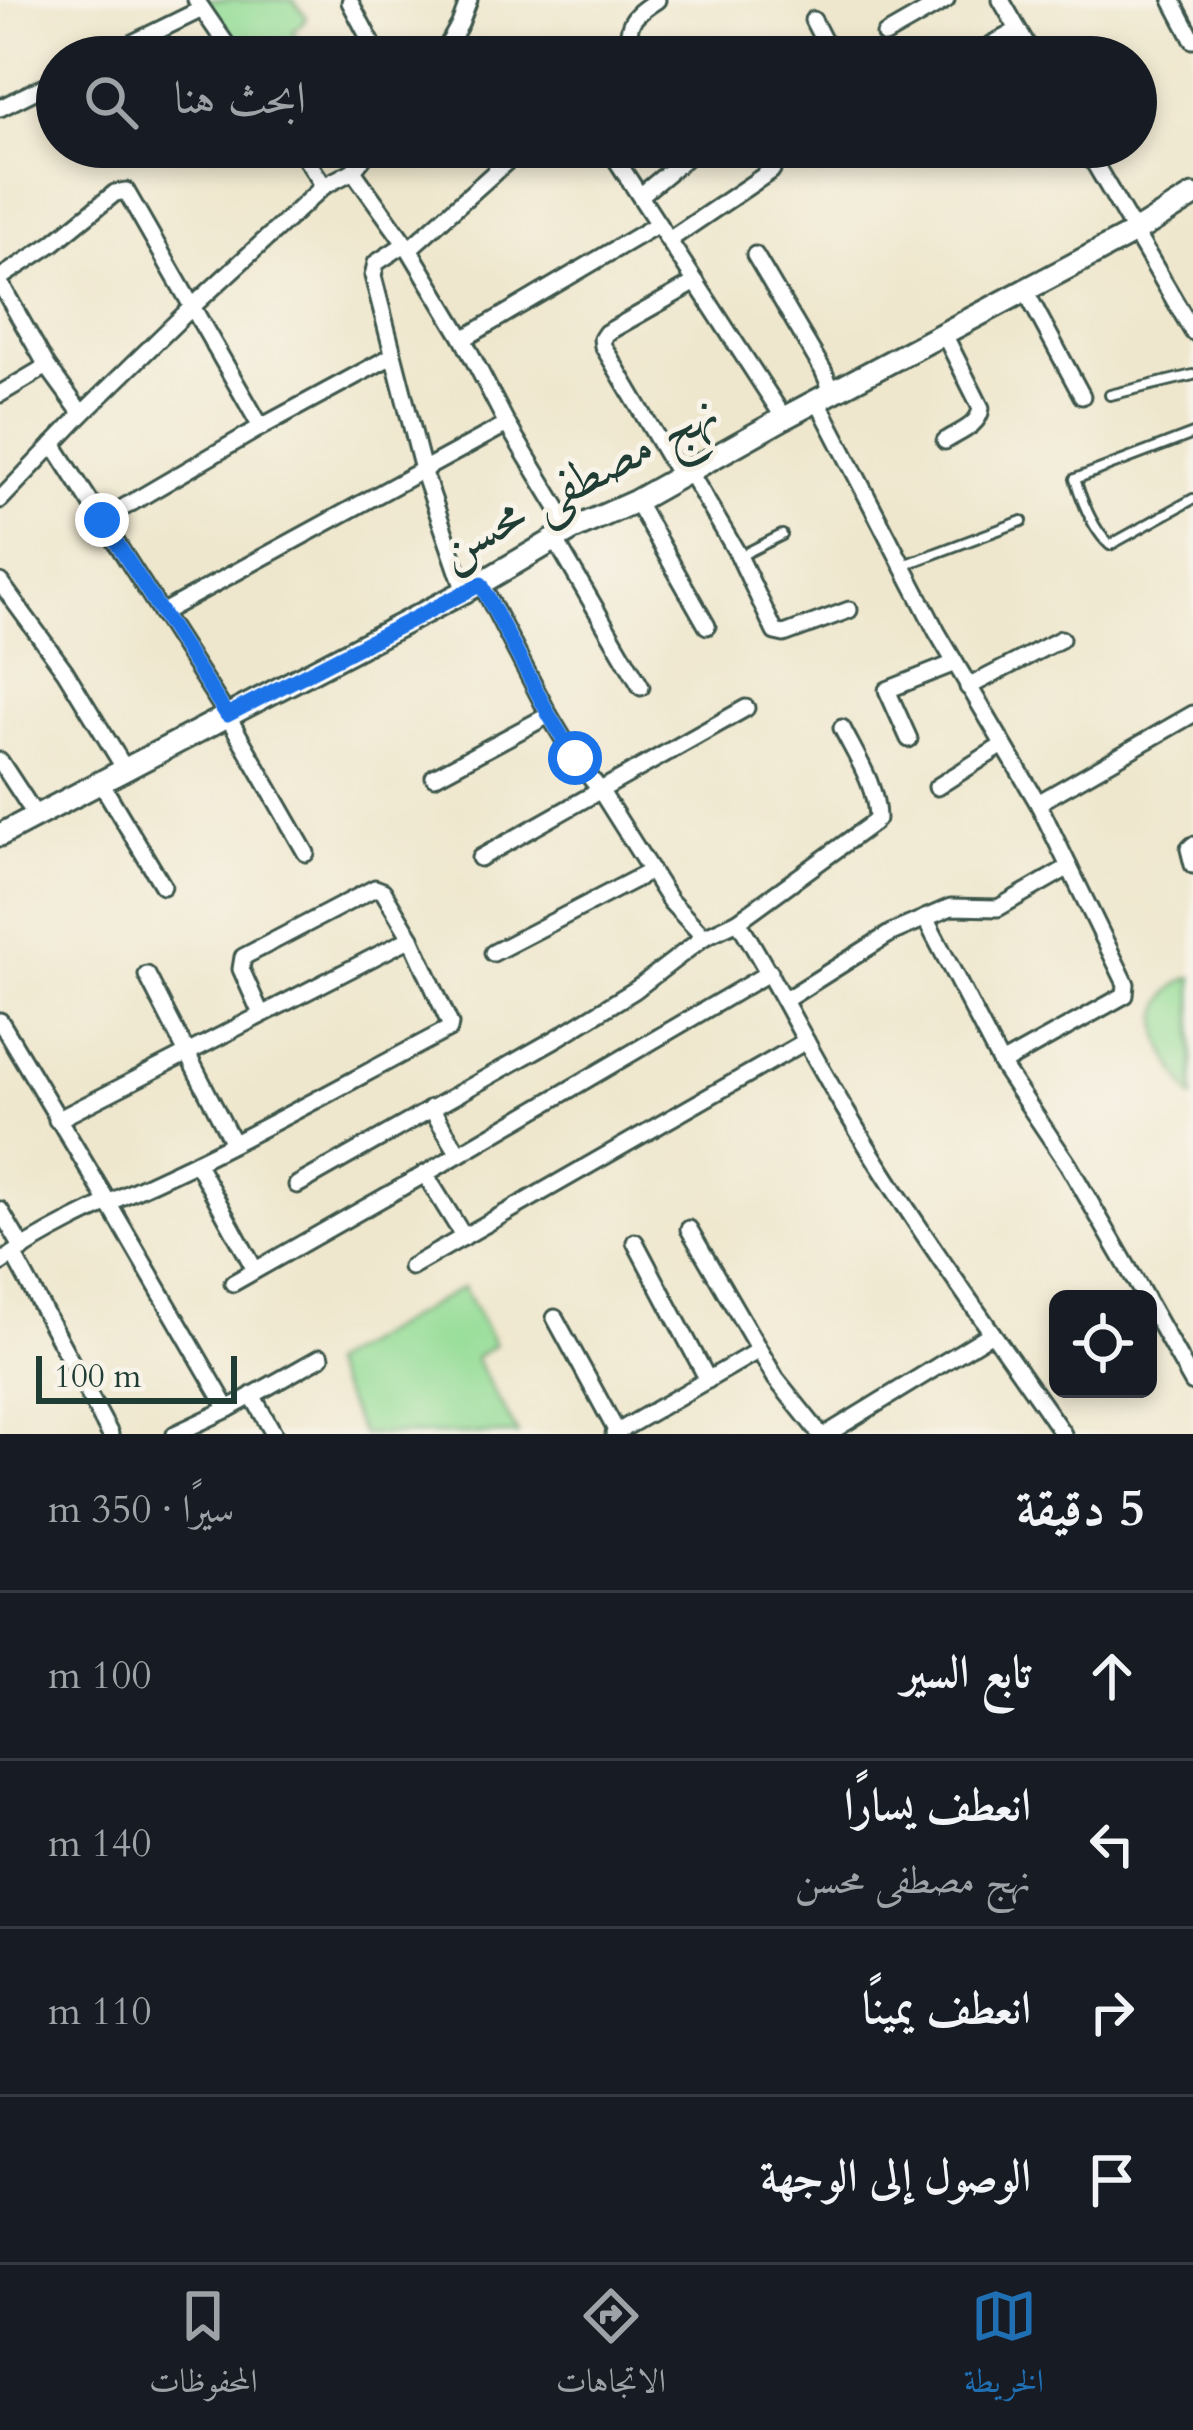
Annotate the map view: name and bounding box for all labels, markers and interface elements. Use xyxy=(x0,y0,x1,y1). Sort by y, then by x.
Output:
search box xyxy=(36,36,1157,168)
text: ابحث هنا xyxy=(174,68,306,129)
icon: search xyxy=(78,69,144,135)
street label: نهج مصطفى محسن xyxy=(425,377,735,592)
route end xyxy=(75,493,129,547)
route start xyxy=(548,731,602,785)
map controls xyxy=(1049,1290,1157,1398)
button: locate xyxy=(1049,1290,1157,1398)
scale bar xyxy=(36,1350,237,1403)
text: 100 m xyxy=(54,1354,141,1399)
text: 5 دقيقة xyxy=(1016,1474,1145,1544)
text: سيرًا · 350 m xyxy=(48,1483,234,1536)
text: تابع السير xyxy=(901,1642,1031,1703)
icon: ahead xyxy=(1079,1643,1145,1709)
text: 100 m xyxy=(48,1649,151,1702)
text: انعطف يسارًا xyxy=(844,1775,1031,1836)
icon: left xyxy=(1079,1811,1145,1877)
text: 140 m xyxy=(48,1817,151,1870)
text: نهج مصطفى محسن xyxy=(795,1854,1031,1907)
text: انعطف يمينًا xyxy=(862,1978,1031,2039)
icon: right xyxy=(1079,1979,1145,2045)
text: 110 m xyxy=(48,1985,151,2038)
text: الوصول إلى الوجهة xyxy=(760,2146,1031,2207)
icon: arrive xyxy=(1079,2147,1145,2213)
tab: المحفوظات xyxy=(149,2283,258,2413)
tab: الاتجاهات xyxy=(556,2283,666,2413)
tab: الخريطة xyxy=(964,2283,1044,2413)

